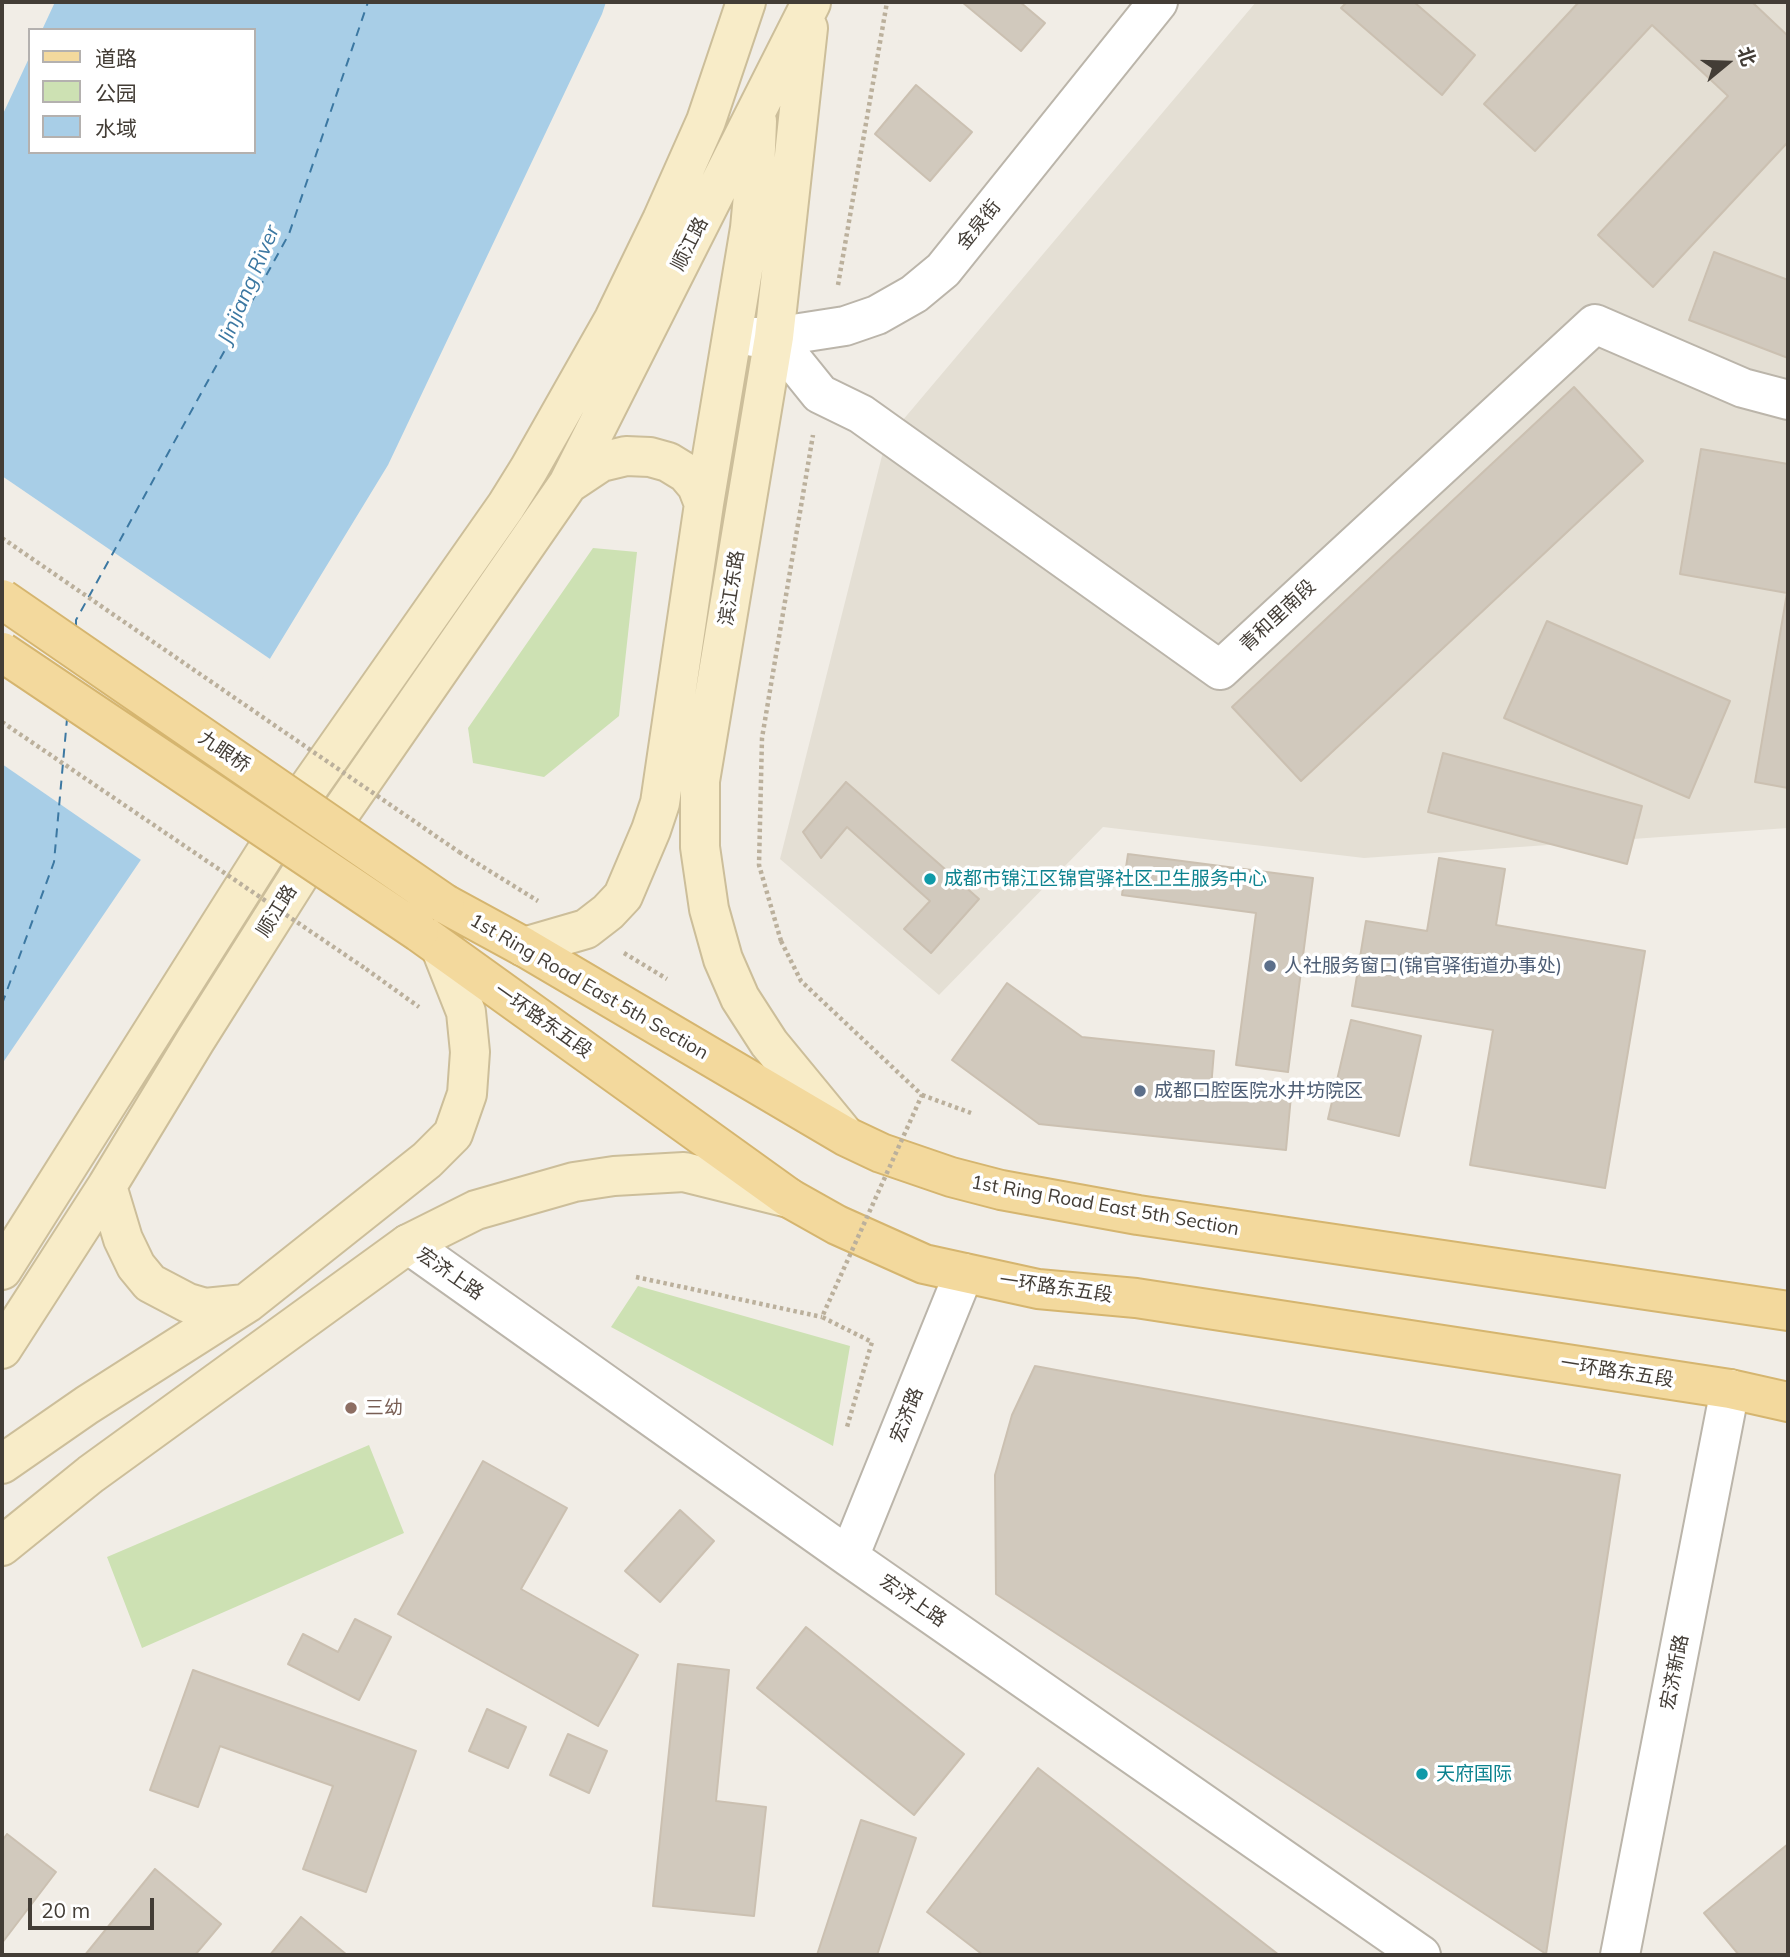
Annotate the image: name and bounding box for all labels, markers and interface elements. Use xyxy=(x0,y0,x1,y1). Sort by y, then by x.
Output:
legend xyxy=(28,28,256,154)
north arrow xyxy=(1692,28,1762,98)
text: 北 xyxy=(1732,43,1761,69)
text: 道路 xyxy=(95,45,137,71)
text: 公园 xyxy=(95,80,137,106)
text: 水域 xyxy=(95,115,137,141)
street label: 金泉街 xyxy=(952,196,1006,254)
street label: 顺江路 xyxy=(667,213,713,275)
water label: Jinjiang River xyxy=(213,222,285,348)
street label: 滨江东路 xyxy=(715,549,749,627)
street label: 青和里南段 xyxy=(1235,575,1321,657)
street label: 九眼桥 xyxy=(194,727,254,777)
place label: 成都市锦江区锦官驿社区卫生服务中心 xyxy=(944,868,1267,890)
marker: 成都市锦江区锦官驿社区卫生服务中心 xyxy=(922,871,938,887)
street label: 顺江路 xyxy=(252,881,302,941)
street label: 1st Ring Road East 5th Section xyxy=(466,909,712,1065)
place label: 人社服务窗口(锦官驿街道办事处) xyxy=(1284,955,1562,977)
marker: 人社服务窗口(锦官驿街道办事处) xyxy=(1262,958,1278,974)
street label: 一环路东五段 xyxy=(490,979,596,1063)
place label: 成都口腔医院水井坊院区 xyxy=(1154,1080,1363,1102)
marker: 成都口腔医院水井坊院区 xyxy=(1132,1083,1148,1099)
street label: 1st Ring Road East 5th Section xyxy=(969,1171,1241,1241)
street label: 宏济上路 xyxy=(412,1243,488,1305)
street label: 一环路东五段 xyxy=(998,1269,1114,1307)
street label: 一环路东五段 xyxy=(1559,1352,1675,1392)
street label: 宏济路 xyxy=(886,1384,928,1446)
place label: 三幼 xyxy=(365,1397,403,1419)
marker: 三幼 xyxy=(343,1400,359,1416)
street label: 宏济上路 xyxy=(875,1570,951,1632)
street label: 宏济新路 xyxy=(1657,1633,1693,1711)
place label: 天府国际 xyxy=(1436,1763,1512,1785)
marker: 天府国际 xyxy=(1414,1766,1430,1782)
scale bar xyxy=(32,1884,158,1928)
text: 20 m xyxy=(41,1897,90,1923)

